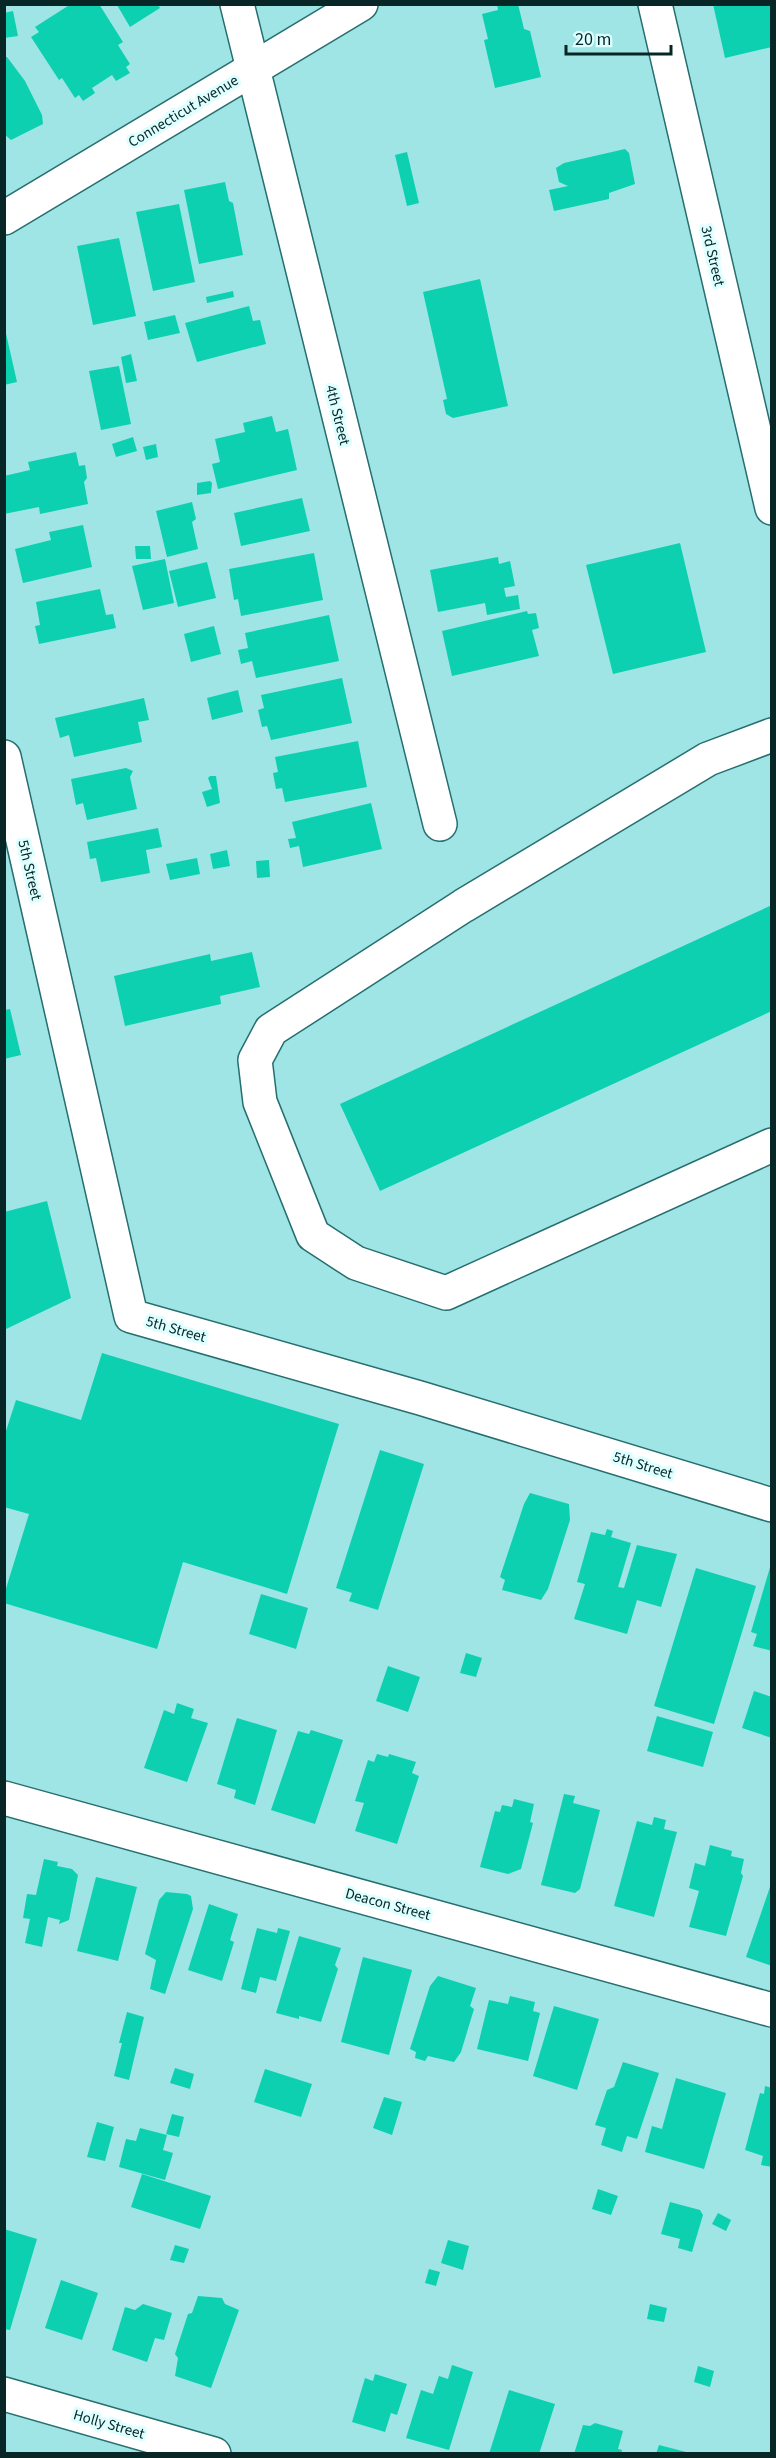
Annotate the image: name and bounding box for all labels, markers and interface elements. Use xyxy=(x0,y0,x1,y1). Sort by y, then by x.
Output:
scale bar xyxy=(566,18,671,56)
text: 20 m xyxy=(575,27,611,52)
street label: Connecticut Avenue xyxy=(124,70,242,153)
street label: 3rd Street xyxy=(695,224,730,288)
street label: 4th Street xyxy=(320,383,355,447)
street label: 5th Street xyxy=(12,838,47,902)
street label: 5th Street xyxy=(144,1311,208,1348)
street label: 5th Street xyxy=(610,1446,675,1484)
street label: Deacon Street xyxy=(343,1883,433,1926)
street label: Holly Street xyxy=(71,2404,147,2445)

